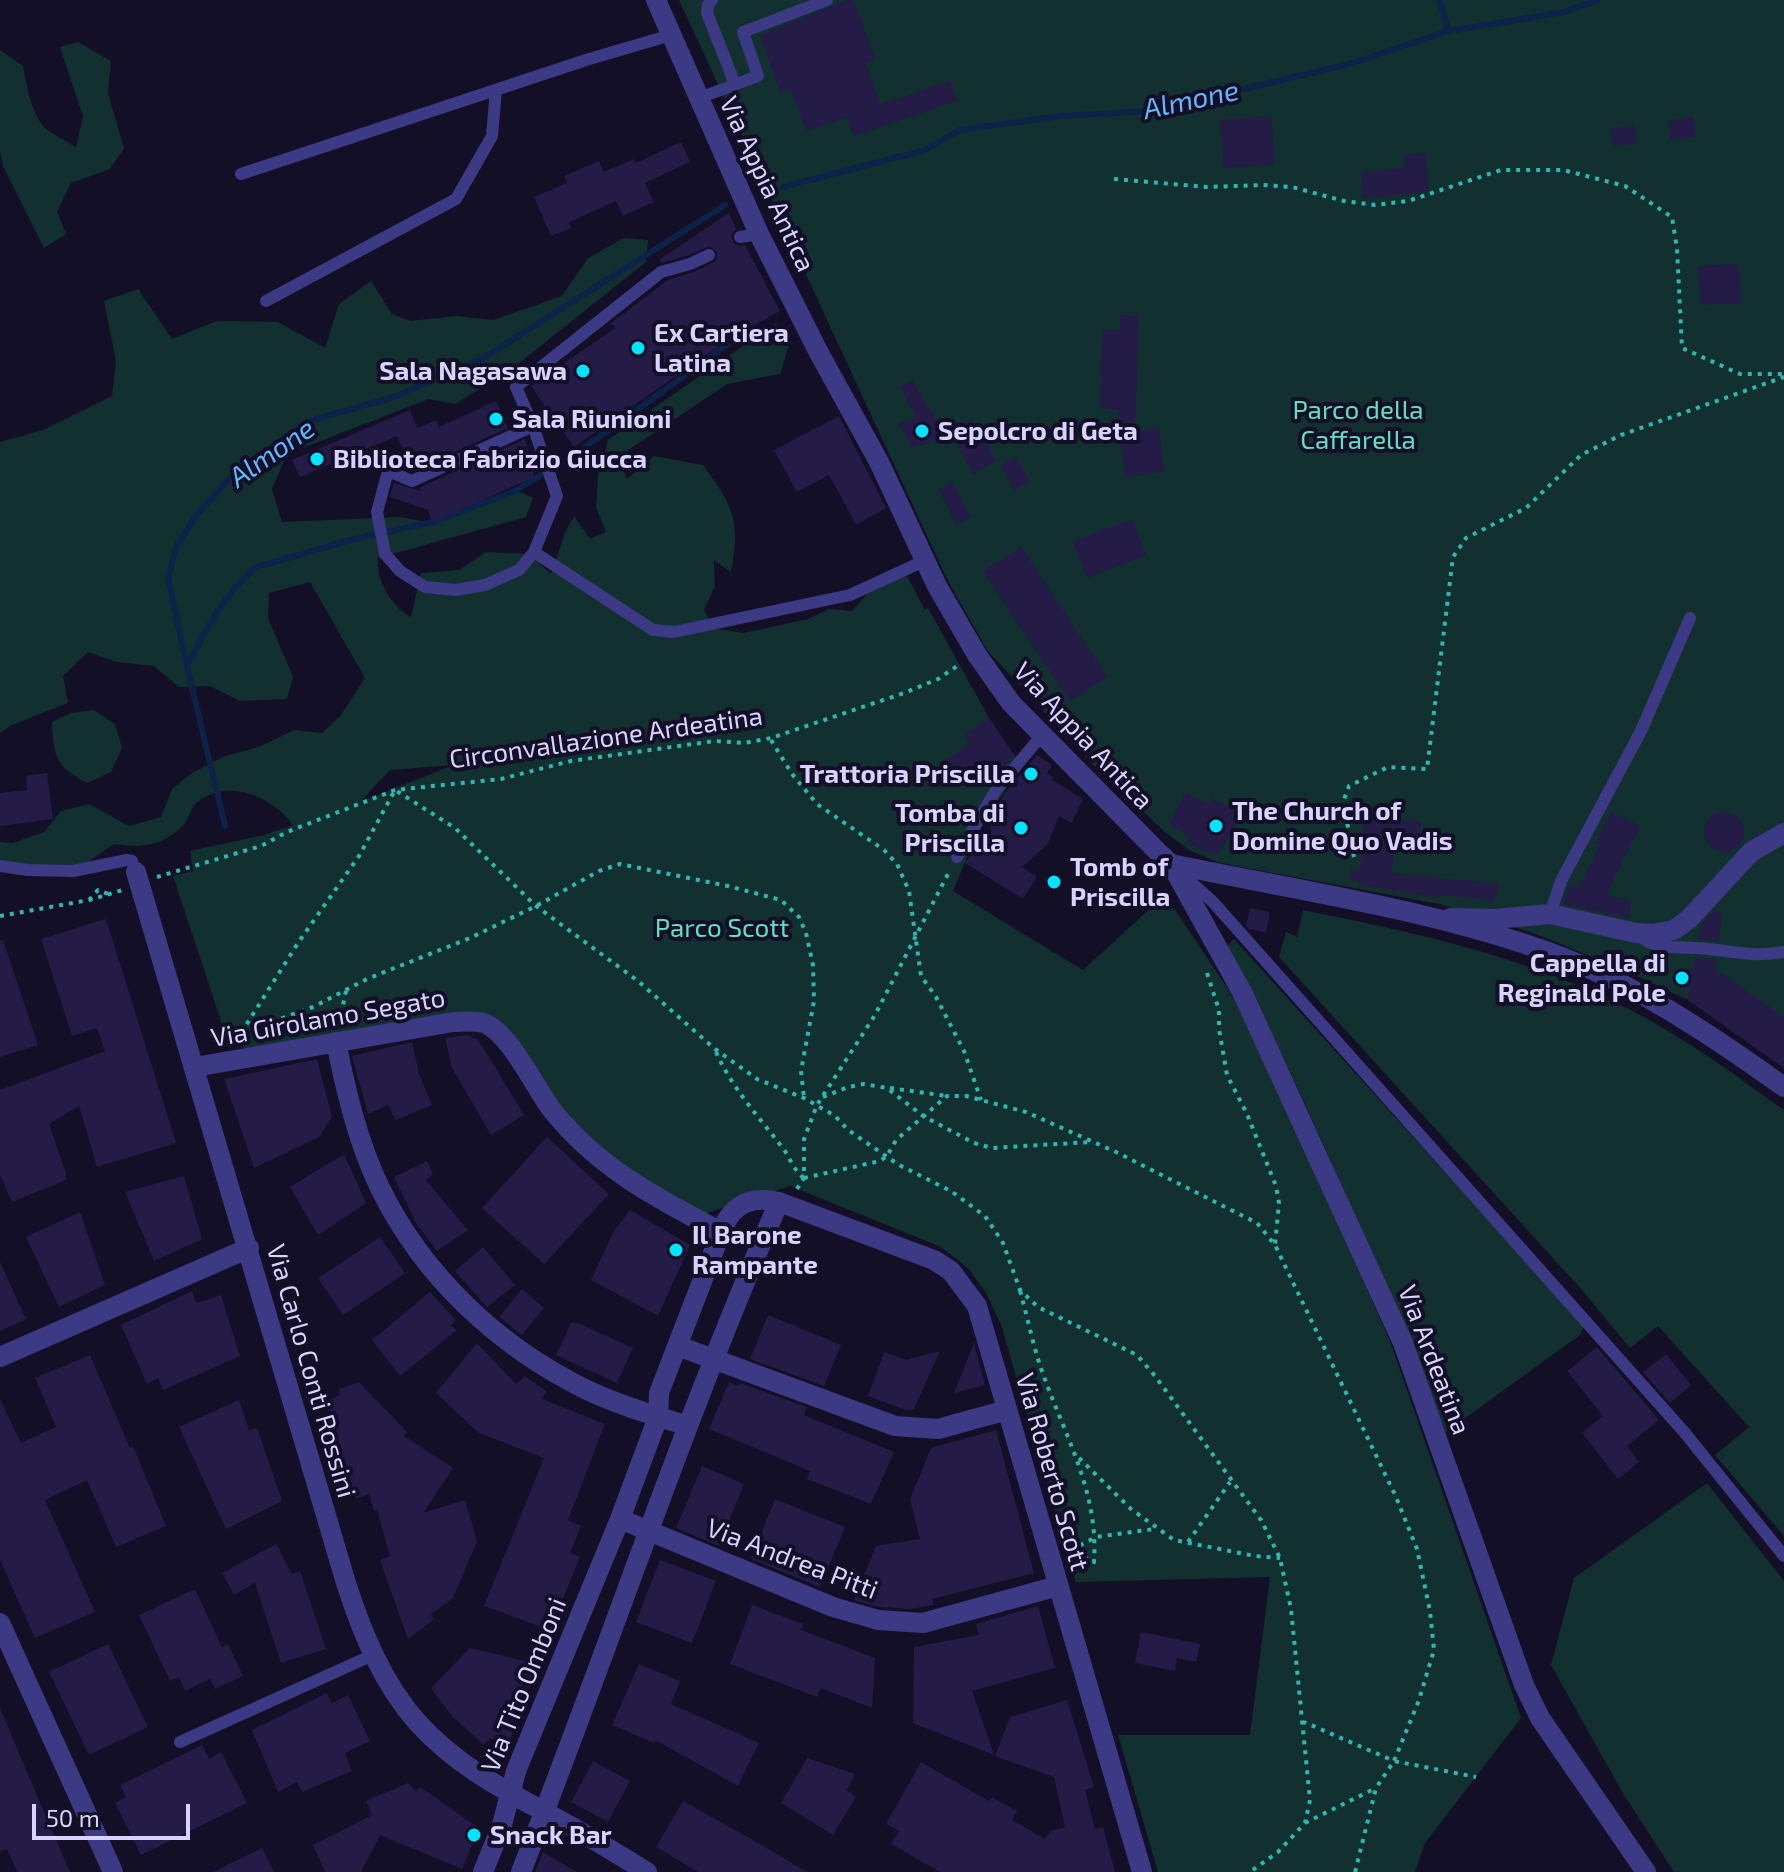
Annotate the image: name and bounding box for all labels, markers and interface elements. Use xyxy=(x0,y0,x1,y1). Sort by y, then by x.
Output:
water label: Almone xyxy=(1140,73,1242,127)
street label: Via Appia Antica xyxy=(713,91,821,277)
place label: Ex Cartiera Latina xyxy=(654,317,789,378)
marker: Ex Cartiera Latina xyxy=(629,339,647,357)
place label: Sala Nagasawa xyxy=(379,355,567,387)
marker: Sala Nagasawa xyxy=(574,362,592,380)
park label: Parco della Caffarella xyxy=(1292,394,1424,456)
place label: Sala Riunioni xyxy=(512,403,671,435)
marker: Sala Riunioni xyxy=(487,410,505,428)
water label: Almone xyxy=(223,411,321,495)
place label: Sepolcro di Geta xyxy=(938,415,1138,447)
marker: Sepolcro di Geta xyxy=(913,422,931,440)
place label: Biblioteca Fabrizio Giucca xyxy=(333,443,647,475)
marker: Biblioteca Fabrizio Giucca xyxy=(308,450,326,468)
street label: Via Appia Antica xyxy=(1007,656,1159,816)
street label: Circonvallazione Ardeatina xyxy=(447,701,765,775)
place label: Trattoria Priscilla xyxy=(800,758,1015,790)
marker: Trattoria Priscilla xyxy=(1022,765,1040,783)
place label: The Church of Domine Quo Vadis xyxy=(1232,795,1453,856)
place label: Tomba di Priscilla xyxy=(895,797,1005,858)
marker: The Church of Domine Quo Vadis xyxy=(1207,817,1225,835)
marker: Tomba di Priscilla xyxy=(1012,819,1030,837)
place label: Tomb of Priscilla xyxy=(1070,851,1170,912)
marker: Tomb of Priscilla xyxy=(1045,873,1063,891)
park label: Parco Scott xyxy=(655,912,789,944)
place label: Cappella di Reginald Pole xyxy=(1498,947,1666,1008)
marker: Cappella di Reginald Pole xyxy=(1673,969,1691,987)
street label: Via Girolamo Segato xyxy=(208,982,448,1054)
place label: Il Barone Rampante xyxy=(692,1219,818,1280)
street label: Via Carlo Conti Rossini xyxy=(260,1241,362,1501)
marker: Il Barone Rampante xyxy=(667,1241,685,1259)
street label: Via Ardeatina xyxy=(1391,1281,1477,1439)
street label: Via Roberto Scott xyxy=(1009,1369,1095,1575)
street label: Via Andrea Pitti xyxy=(702,1512,882,1606)
street label: Via Tito Omboni xyxy=(475,1593,573,1777)
scale bar xyxy=(36,1788,194,1838)
text: 50 m xyxy=(46,1803,100,1832)
place label: Snack Bar xyxy=(490,1819,612,1851)
marker: Snack Bar xyxy=(465,1826,483,1844)

